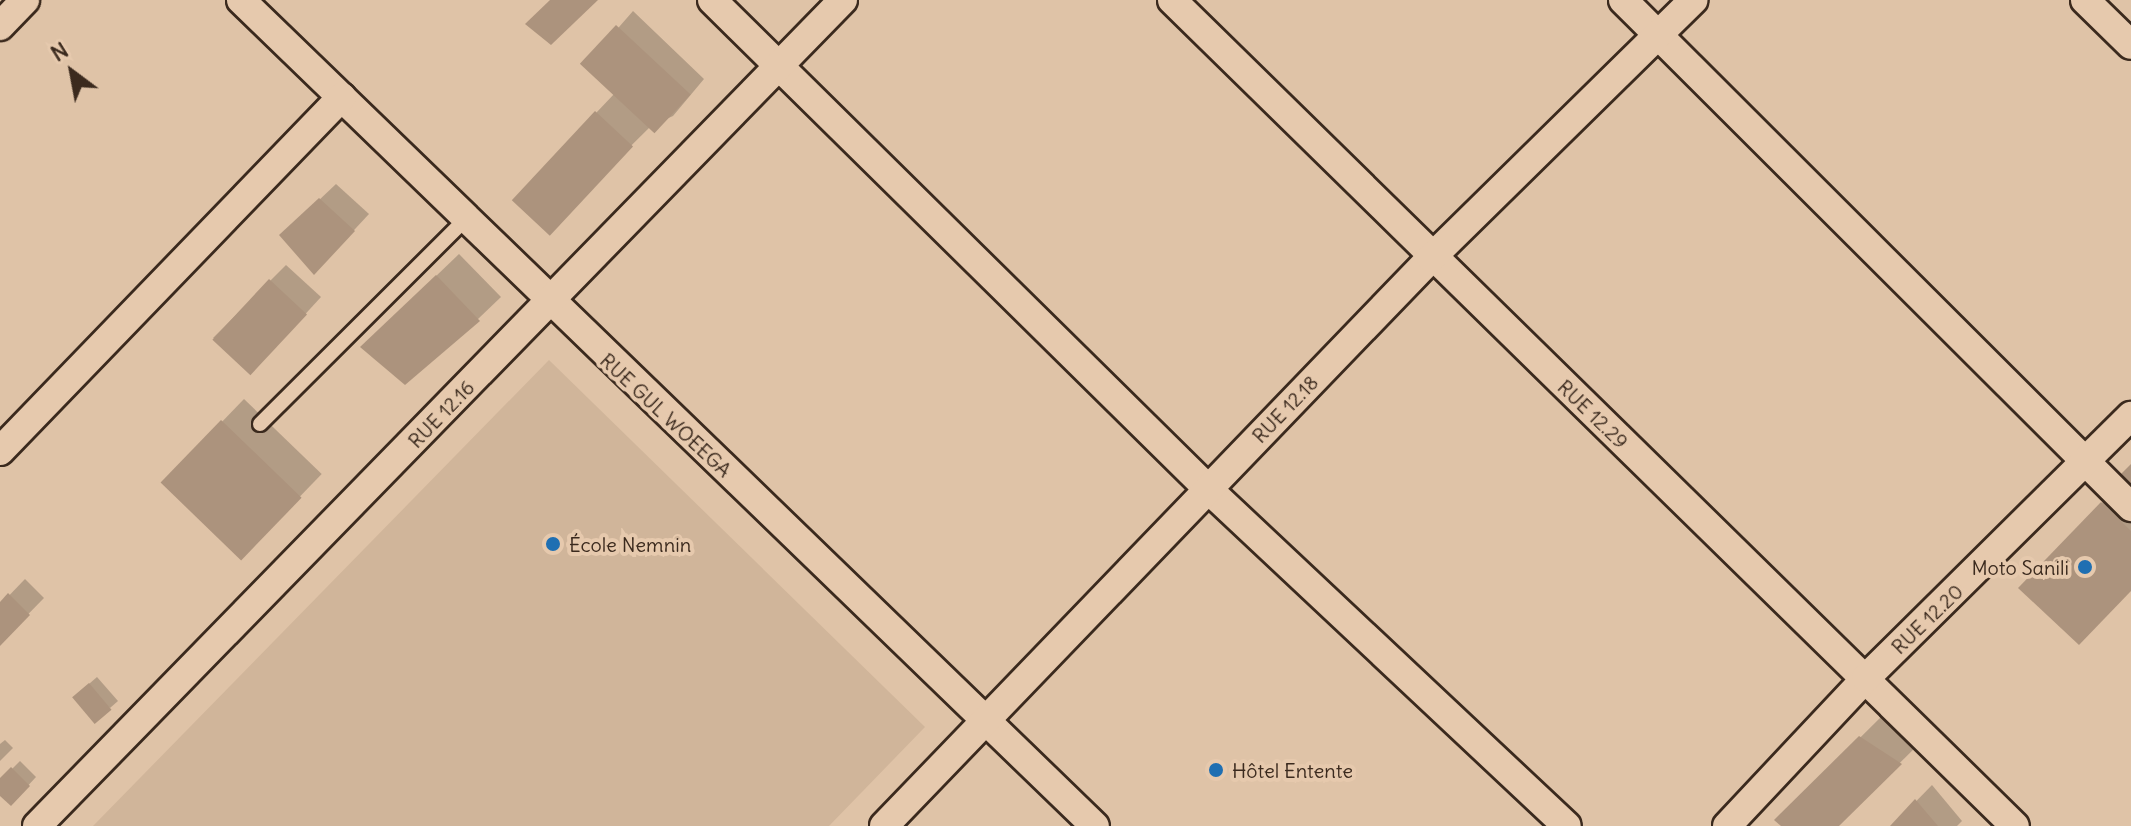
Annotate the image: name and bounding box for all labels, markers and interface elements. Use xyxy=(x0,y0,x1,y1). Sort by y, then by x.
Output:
north arrow xyxy=(32,32,112,112)
text: N xyxy=(45,36,73,68)
street label: RUE GUL WOEEGA xyxy=(595,348,737,482)
street label: RUE 12.18 xyxy=(1247,370,1323,448)
street label: RUE 12.16 xyxy=(403,375,479,453)
street label: RUE 12.29 xyxy=(1553,375,1633,453)
place label: École Nemnin xyxy=(569,532,691,556)
marker: École Nemnin xyxy=(544,535,562,553)
place label: Moto Sanili xyxy=(1972,555,2069,579)
marker: Moto Sanili xyxy=(2076,558,2094,576)
street label: RUE 12.20 xyxy=(1886,579,1968,659)
place label: Hôtel Entente xyxy=(1232,758,1353,782)
marker: Hôtel Entente xyxy=(1207,761,1225,779)

